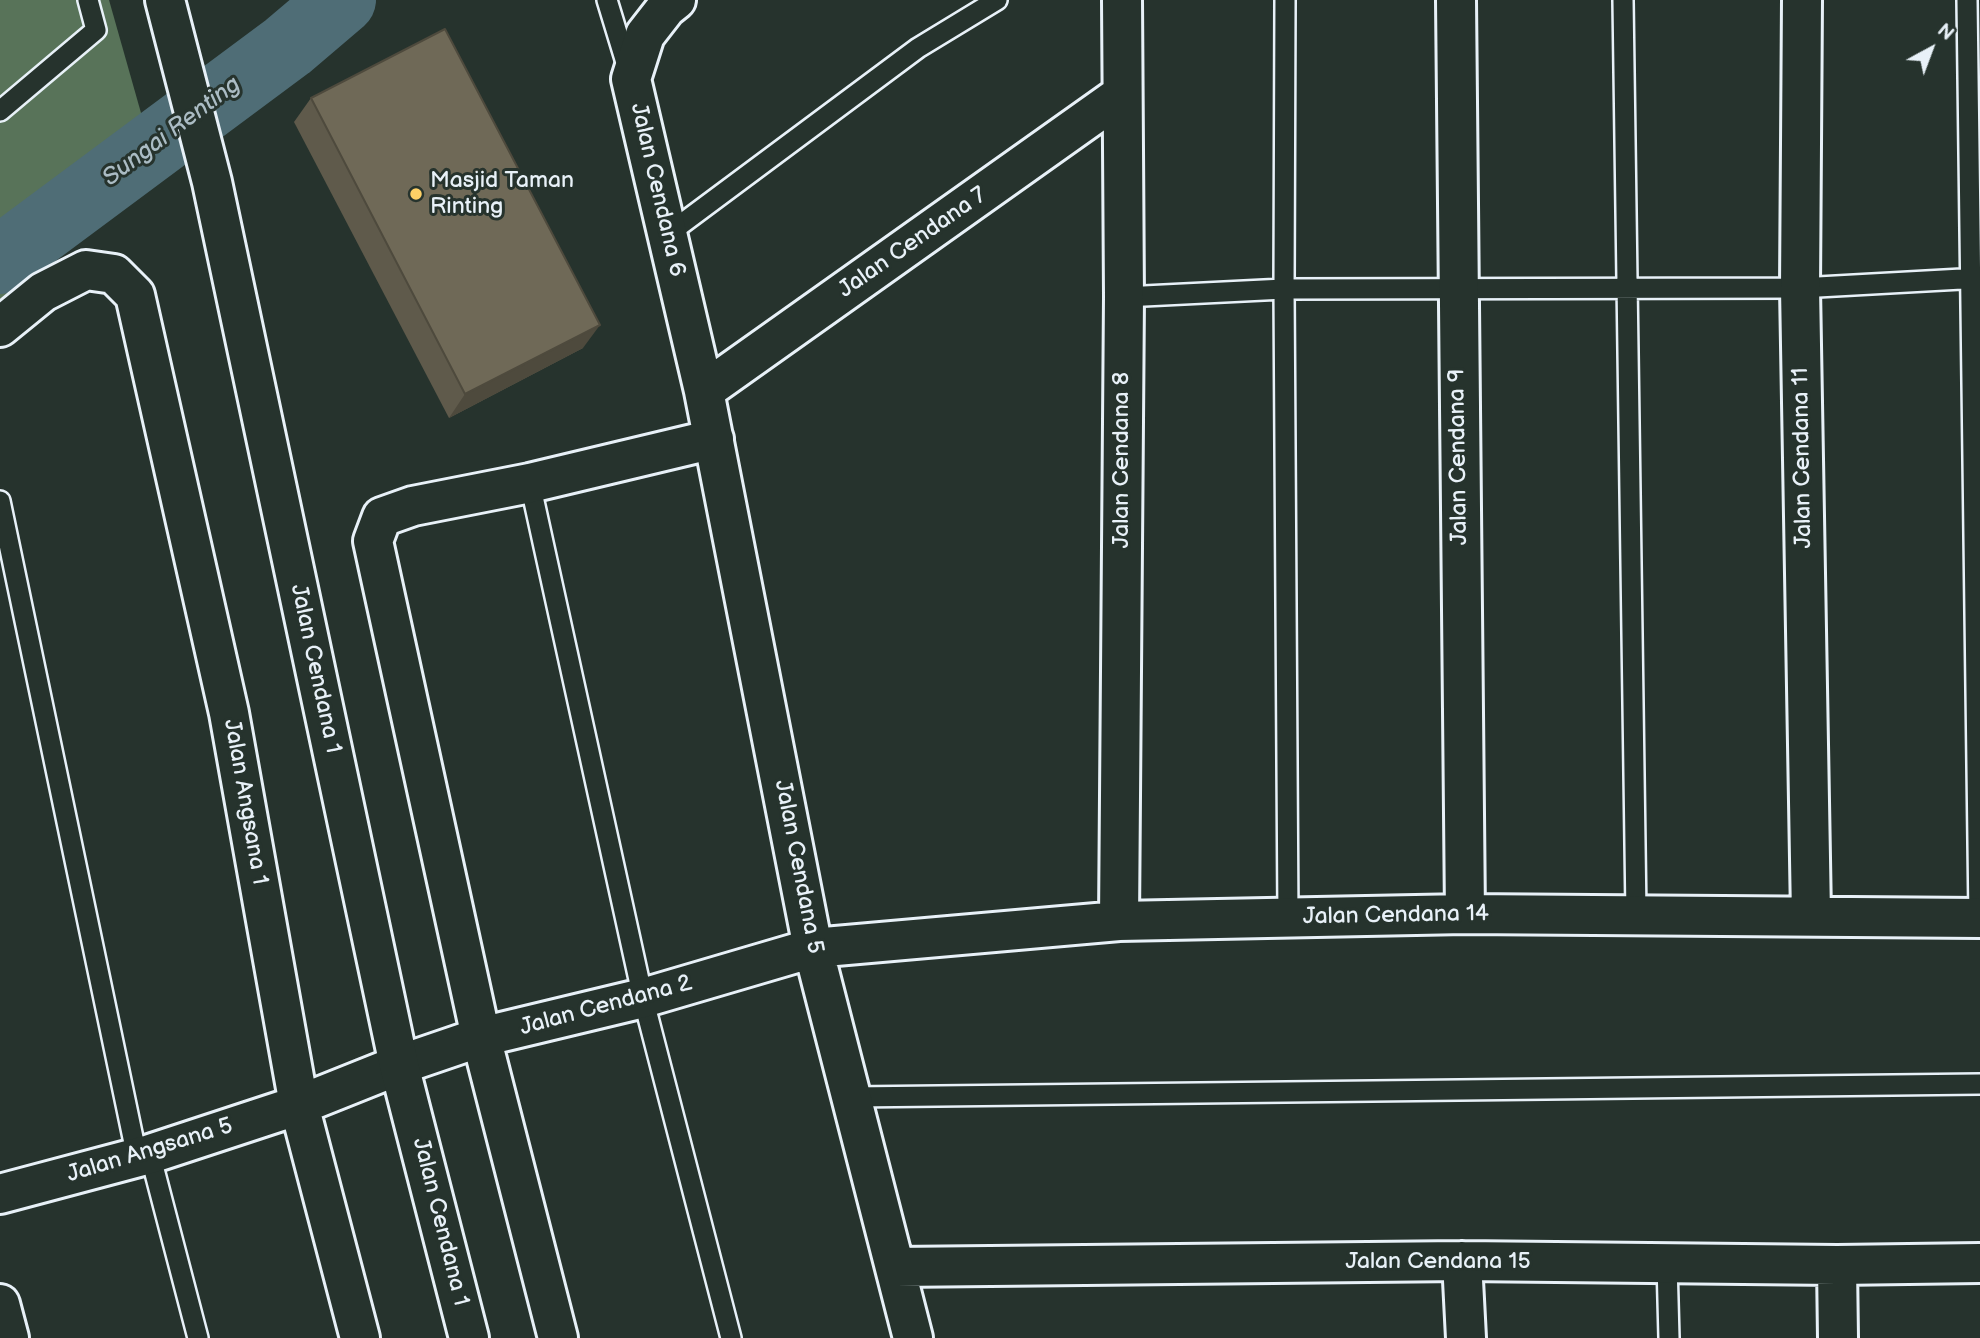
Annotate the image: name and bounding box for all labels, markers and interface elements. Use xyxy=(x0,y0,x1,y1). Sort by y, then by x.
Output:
north arrow xyxy=(1896,14,1966,84)
text: N xyxy=(1932,19,1958,46)
water label: Sungai Renting xyxy=(97,71,247,193)
street label: Jalan Cendana 6 xyxy=(624,101,690,279)
place label: Masjid Taman Rinting xyxy=(430,167,574,221)
street label: Jalan Cendana 7 xyxy=(834,182,992,304)
marker: Masjid Taman Rinting xyxy=(408,186,424,202)
street label: Jalan Cendana 11 xyxy=(1788,367,1818,549)
street label: Jalan Cendana 9 xyxy=(1444,369,1474,545)
street label: Jalan Cendana 8 xyxy=(1108,372,1136,548)
street label: Jalan Cendana 1 xyxy=(284,582,346,756)
street label: Jalan Angsana 1 xyxy=(217,717,273,887)
street label: Jalan Cendana 5 xyxy=(768,778,828,956)
street label: Jalan Cendana 14 xyxy=(1303,901,1489,931)
street label: Jalan Cendana 2 xyxy=(517,970,695,1042)
street label: Jalan Angsana 5 xyxy=(64,1113,236,1189)
street label: Jalan Cendana 1 xyxy=(406,1135,474,1309)
street label: Jalan Cendana 15 xyxy=(1345,1248,1531,1276)

